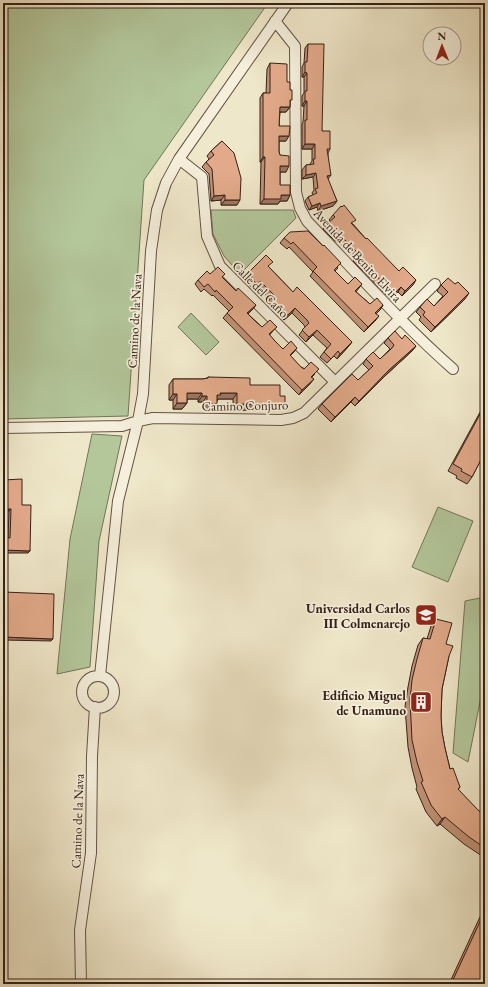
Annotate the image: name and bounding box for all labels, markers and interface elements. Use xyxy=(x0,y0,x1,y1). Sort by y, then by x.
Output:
north arrow xyxy=(422,26,462,66)
text: N xyxy=(437,29,446,43)
street label: Avenida de Benito Elvira xyxy=(309,204,406,306)
street label: Calle del Caño xyxy=(229,257,293,321)
street label: Camino de la Nava xyxy=(124,272,146,369)
street label: Camino Conjuro xyxy=(202,396,289,415)
place label: Universidad Carlos III Colmenarejo xyxy=(306,600,410,632)
school or university icon: Universidad Carlos III Colmenarejo xyxy=(413,602,439,628)
place label: Edificio Miguel de Unamuno xyxy=(323,687,406,719)
building icon: Edificio Miguel de Unamuno xyxy=(408,689,434,715)
street label: Camino de la Nava xyxy=(67,773,88,869)

